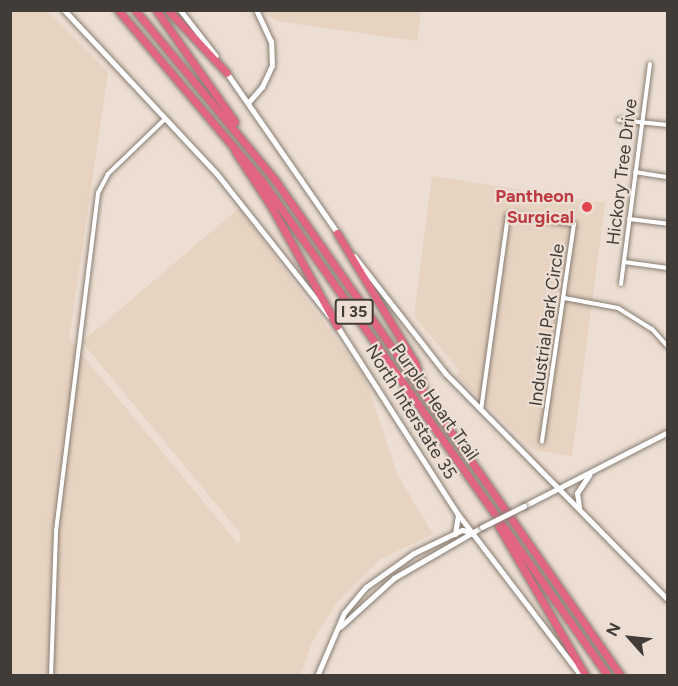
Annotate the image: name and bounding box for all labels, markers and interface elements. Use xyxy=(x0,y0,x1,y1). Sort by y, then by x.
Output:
street label: Hickory Tree Drive xyxy=(602,98,642,246)
place label: Pantheon Surgical xyxy=(495,186,574,228)
marker: Pantheon Surgical xyxy=(578,198,596,216)
street label: Industrial Park Circle xyxy=(525,242,569,408)
road number: I 35 xyxy=(334,299,374,325)
street label: Purple Heart Trail xyxy=(387,339,483,465)
street label: North Interstate 35 xyxy=(361,341,461,483)
north arrow xyxy=(600,608,660,668)
text: N xyxy=(602,620,625,639)

